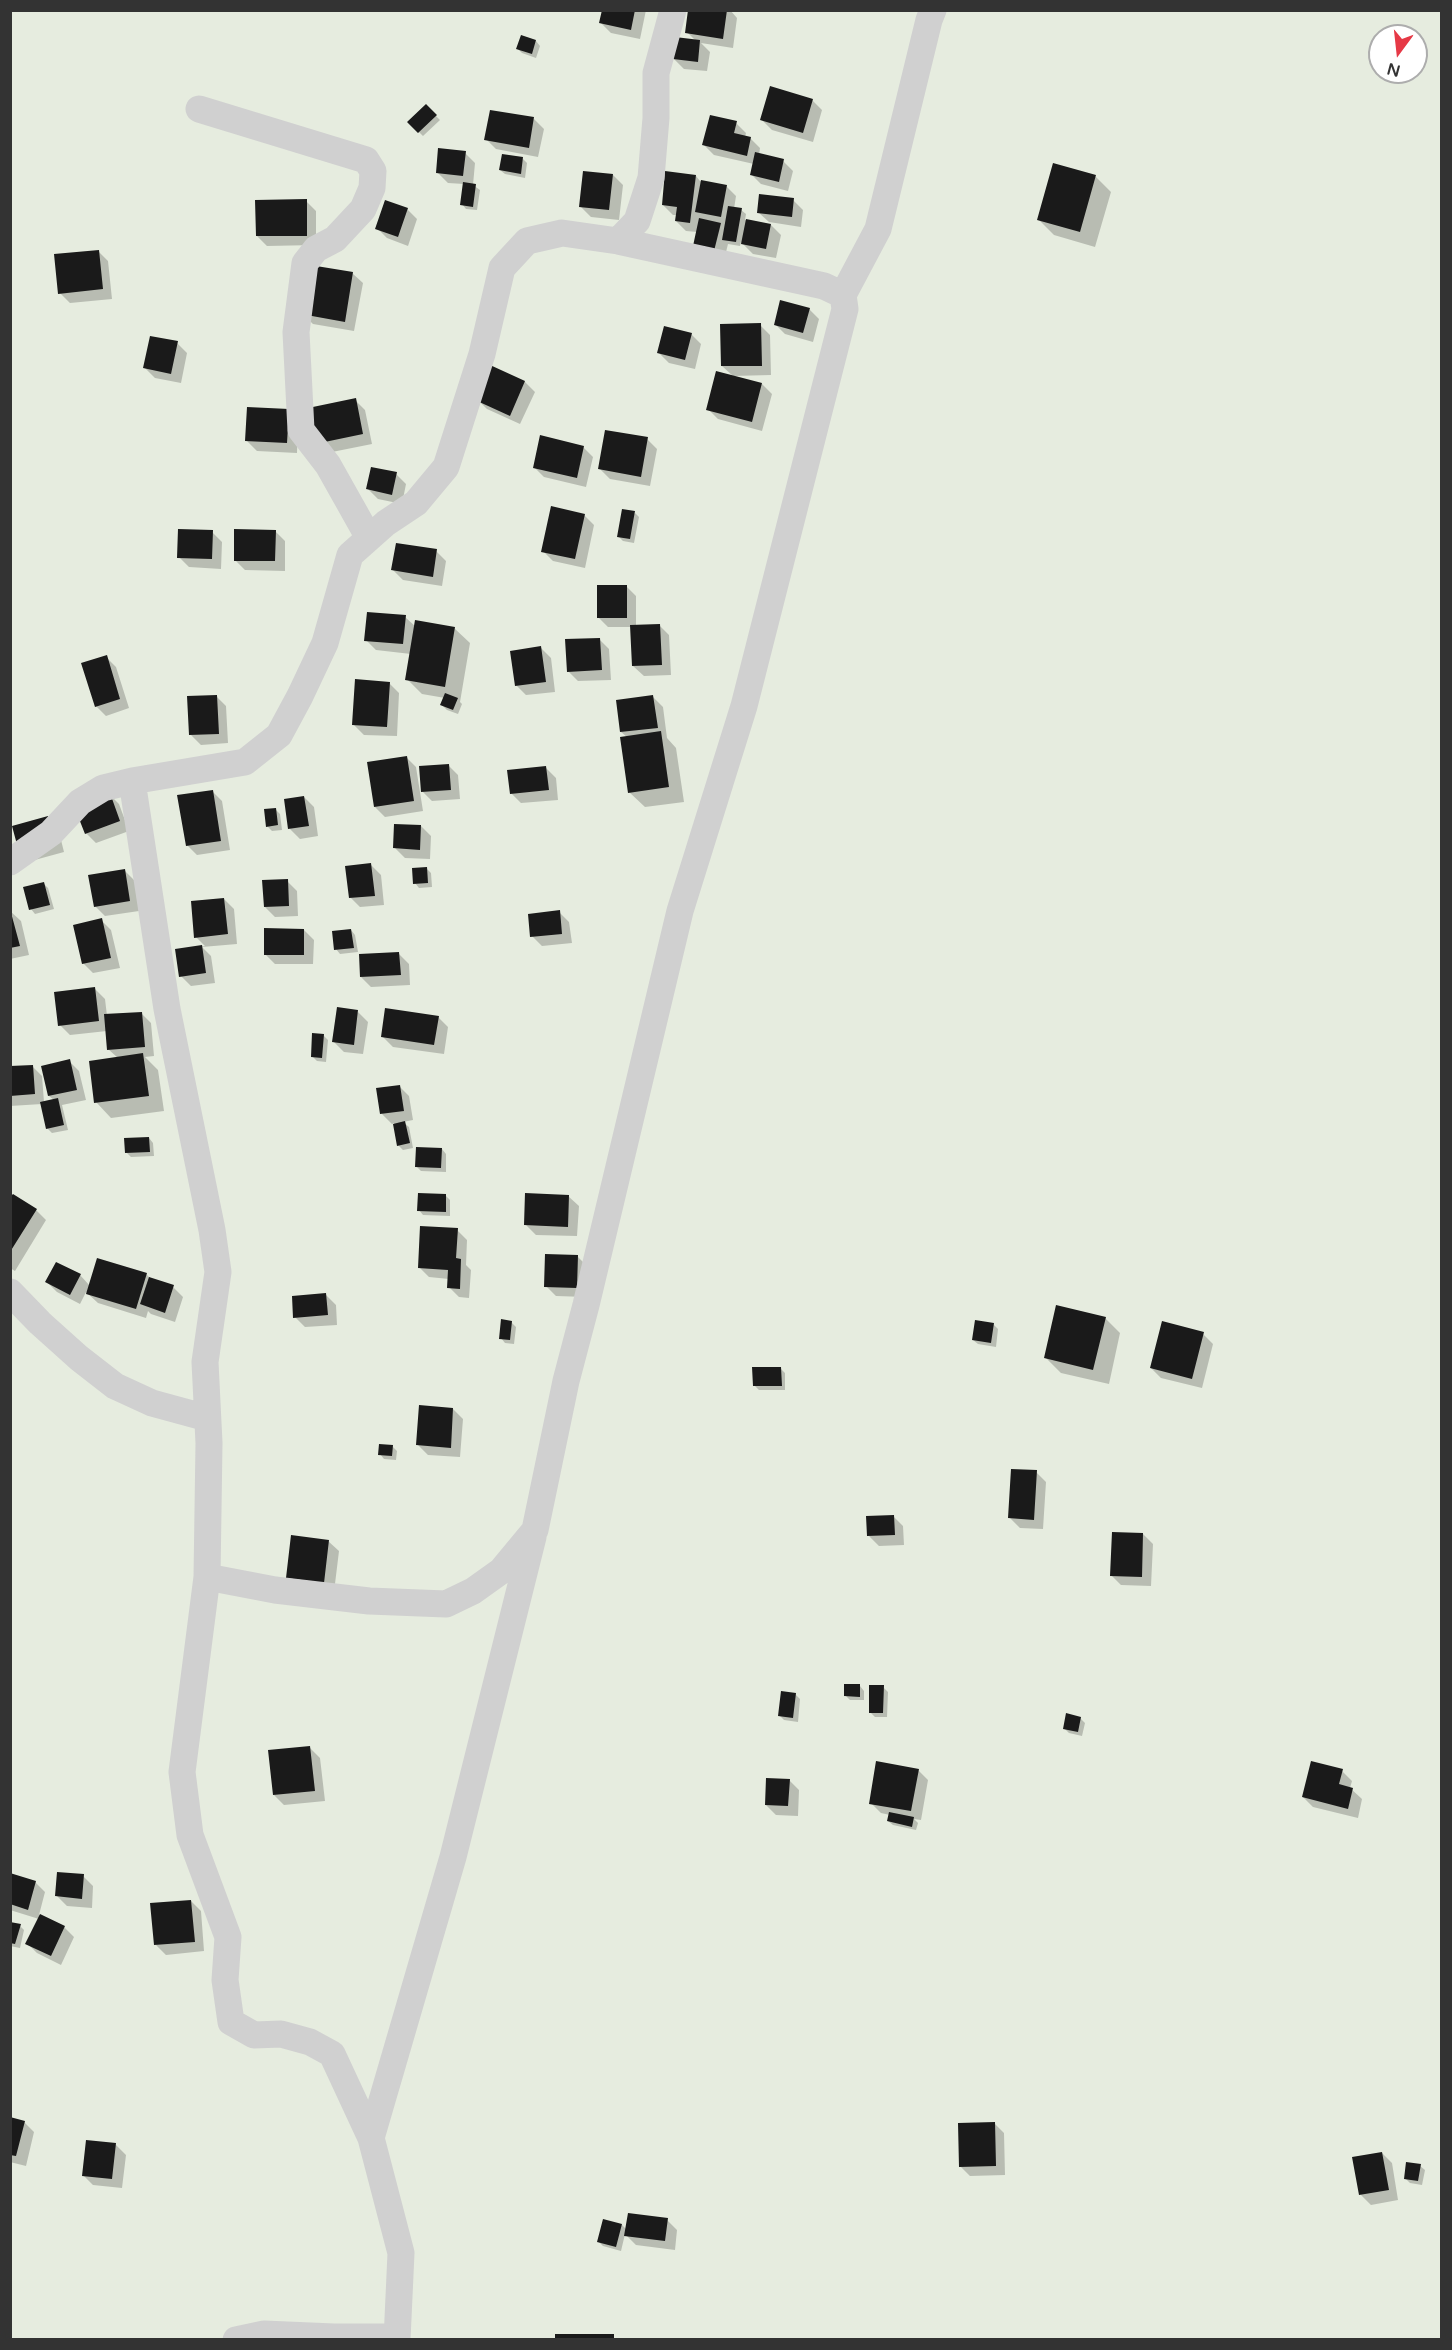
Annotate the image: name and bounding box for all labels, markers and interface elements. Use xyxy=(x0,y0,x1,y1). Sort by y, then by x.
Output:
north arrow xyxy=(1368,24,1428,84)
text: N xyxy=(1385,58,1403,81)

